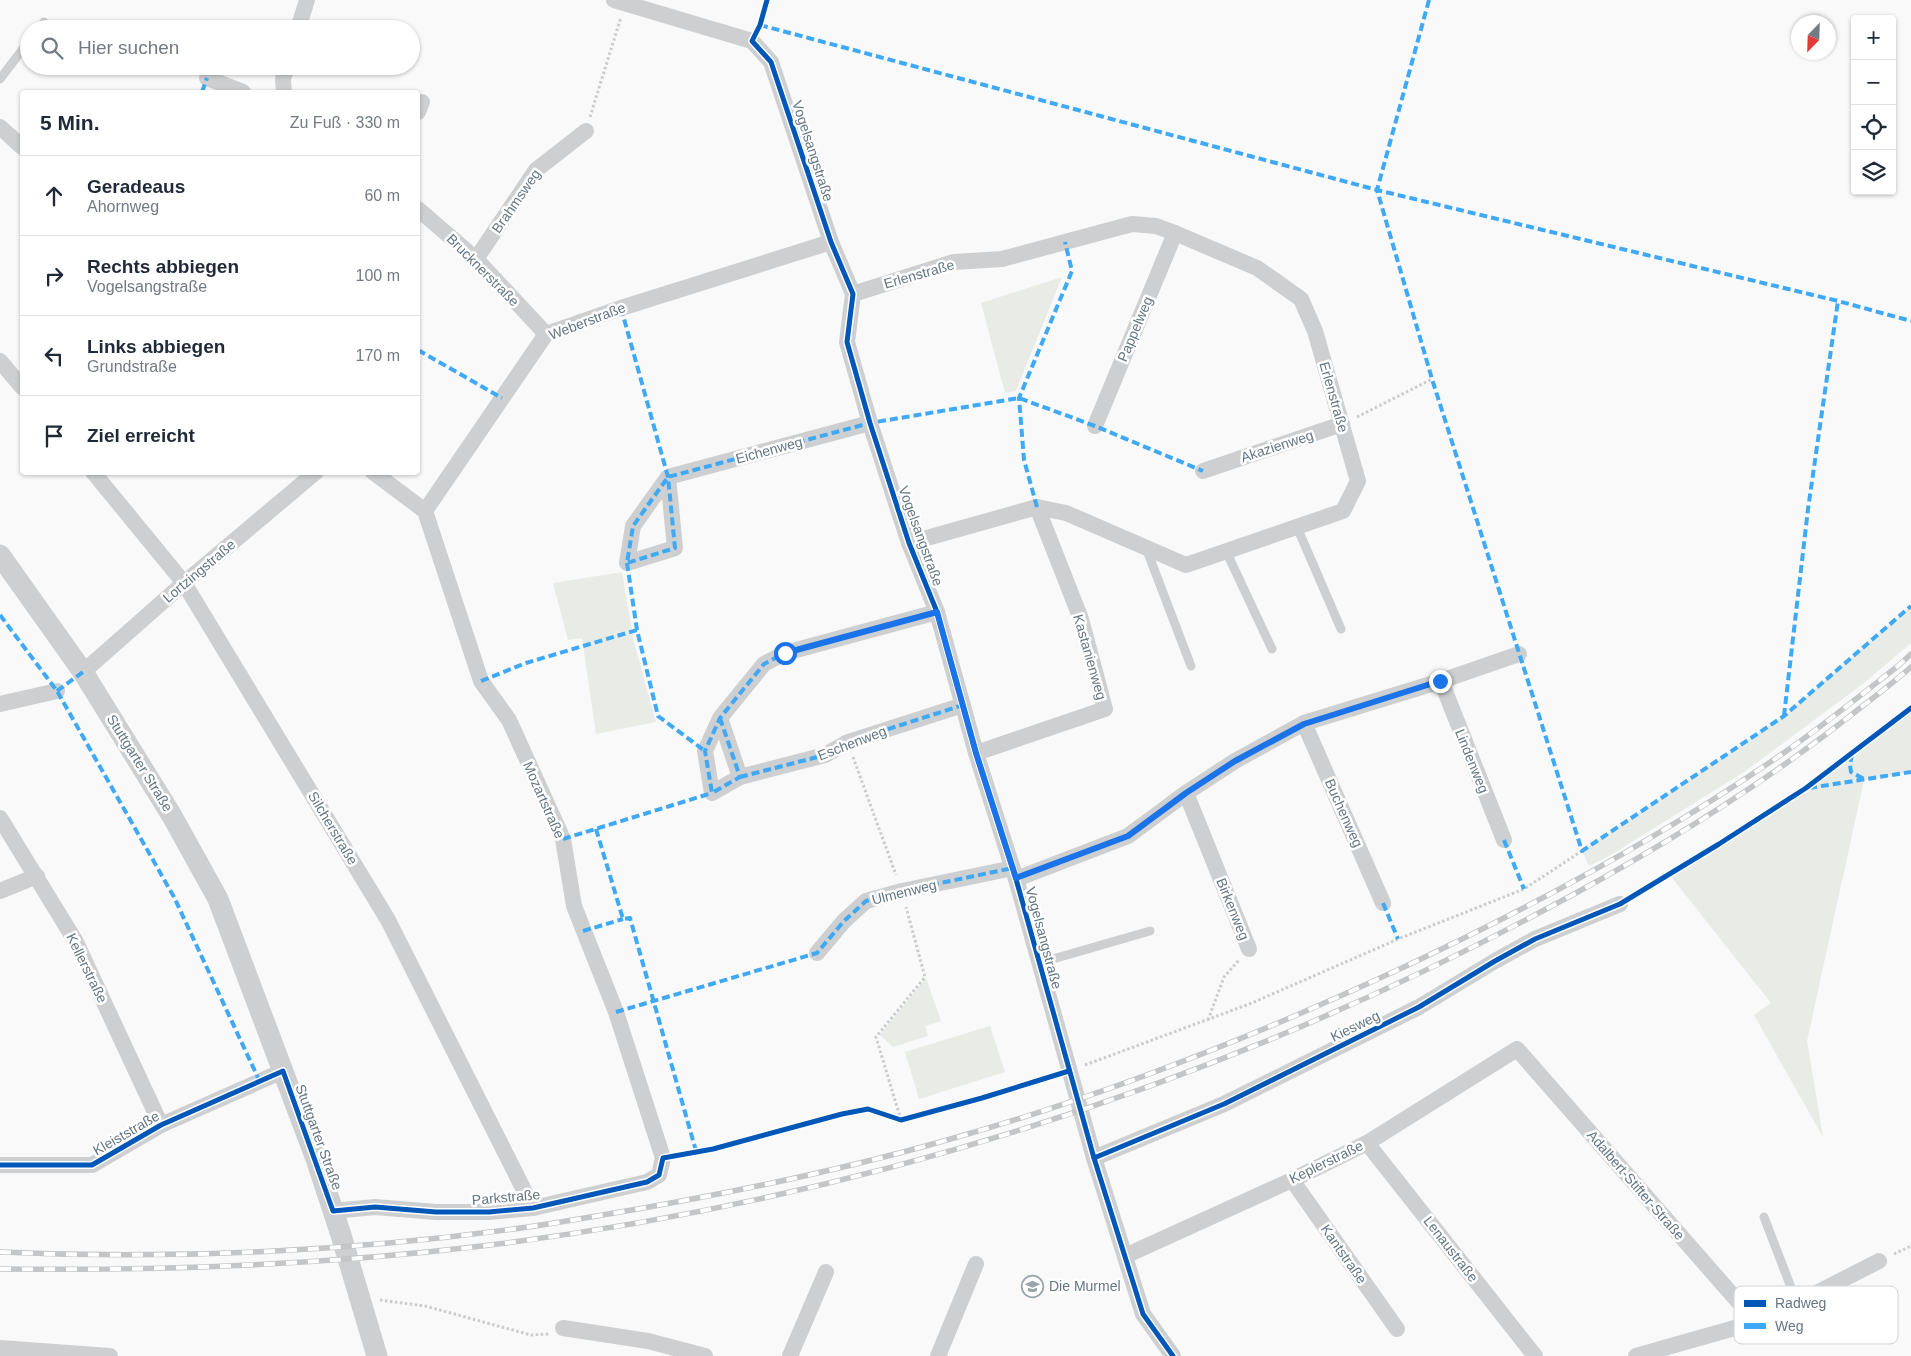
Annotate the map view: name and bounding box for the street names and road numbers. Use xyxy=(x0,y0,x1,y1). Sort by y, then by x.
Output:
street label: Vogelsangstraße xyxy=(789,99,837,204)
street label: Brahmsweg xyxy=(488,166,544,236)
street label: Brucknerstraße xyxy=(444,231,523,310)
street label: Erlenstraße xyxy=(882,256,956,292)
street label: Pappelweg xyxy=(1114,294,1156,364)
street label: Weberstraße xyxy=(546,299,628,343)
street label: Erlenstraße xyxy=(1316,360,1352,434)
street label: Akazienweg xyxy=(1239,427,1315,465)
street label: Eichenweg xyxy=(734,433,804,467)
street label: Vogelsangstraße xyxy=(896,484,947,588)
street label: Lortzingstraße xyxy=(160,536,239,606)
street label: Kastanienweg xyxy=(1070,613,1110,701)
street label: Stuttgarter Straße xyxy=(104,712,176,815)
street label: Eschenweg xyxy=(815,723,889,763)
street label: Lindenweg xyxy=(1452,727,1492,795)
street label: Mozartstraße xyxy=(520,759,568,841)
street label: Buchenweg xyxy=(1322,776,1366,850)
street label: Silcherstraße xyxy=(305,789,361,868)
street label: Ulmenweg xyxy=(870,876,938,908)
street label: Birkenweg xyxy=(1213,876,1253,942)
street label: Vogelsangstraße xyxy=(1023,885,1065,991)
street label: Kellerstraße xyxy=(63,931,111,1006)
street label: Kiesweg xyxy=(1328,1007,1382,1045)
street label: Stuttgarter Straße xyxy=(292,1082,346,1192)
street label: Kleiststraße xyxy=(90,1107,162,1158)
street label: Adalbert-Stifter-Straße xyxy=(1584,1127,1688,1243)
street label: Keplerstraße xyxy=(1286,1137,1366,1187)
street label: Parkstraße xyxy=(471,1186,541,1208)
street label: Lenaustraße xyxy=(1420,1213,1482,1285)
street label: Kantstraße xyxy=(1318,1221,1370,1287)

